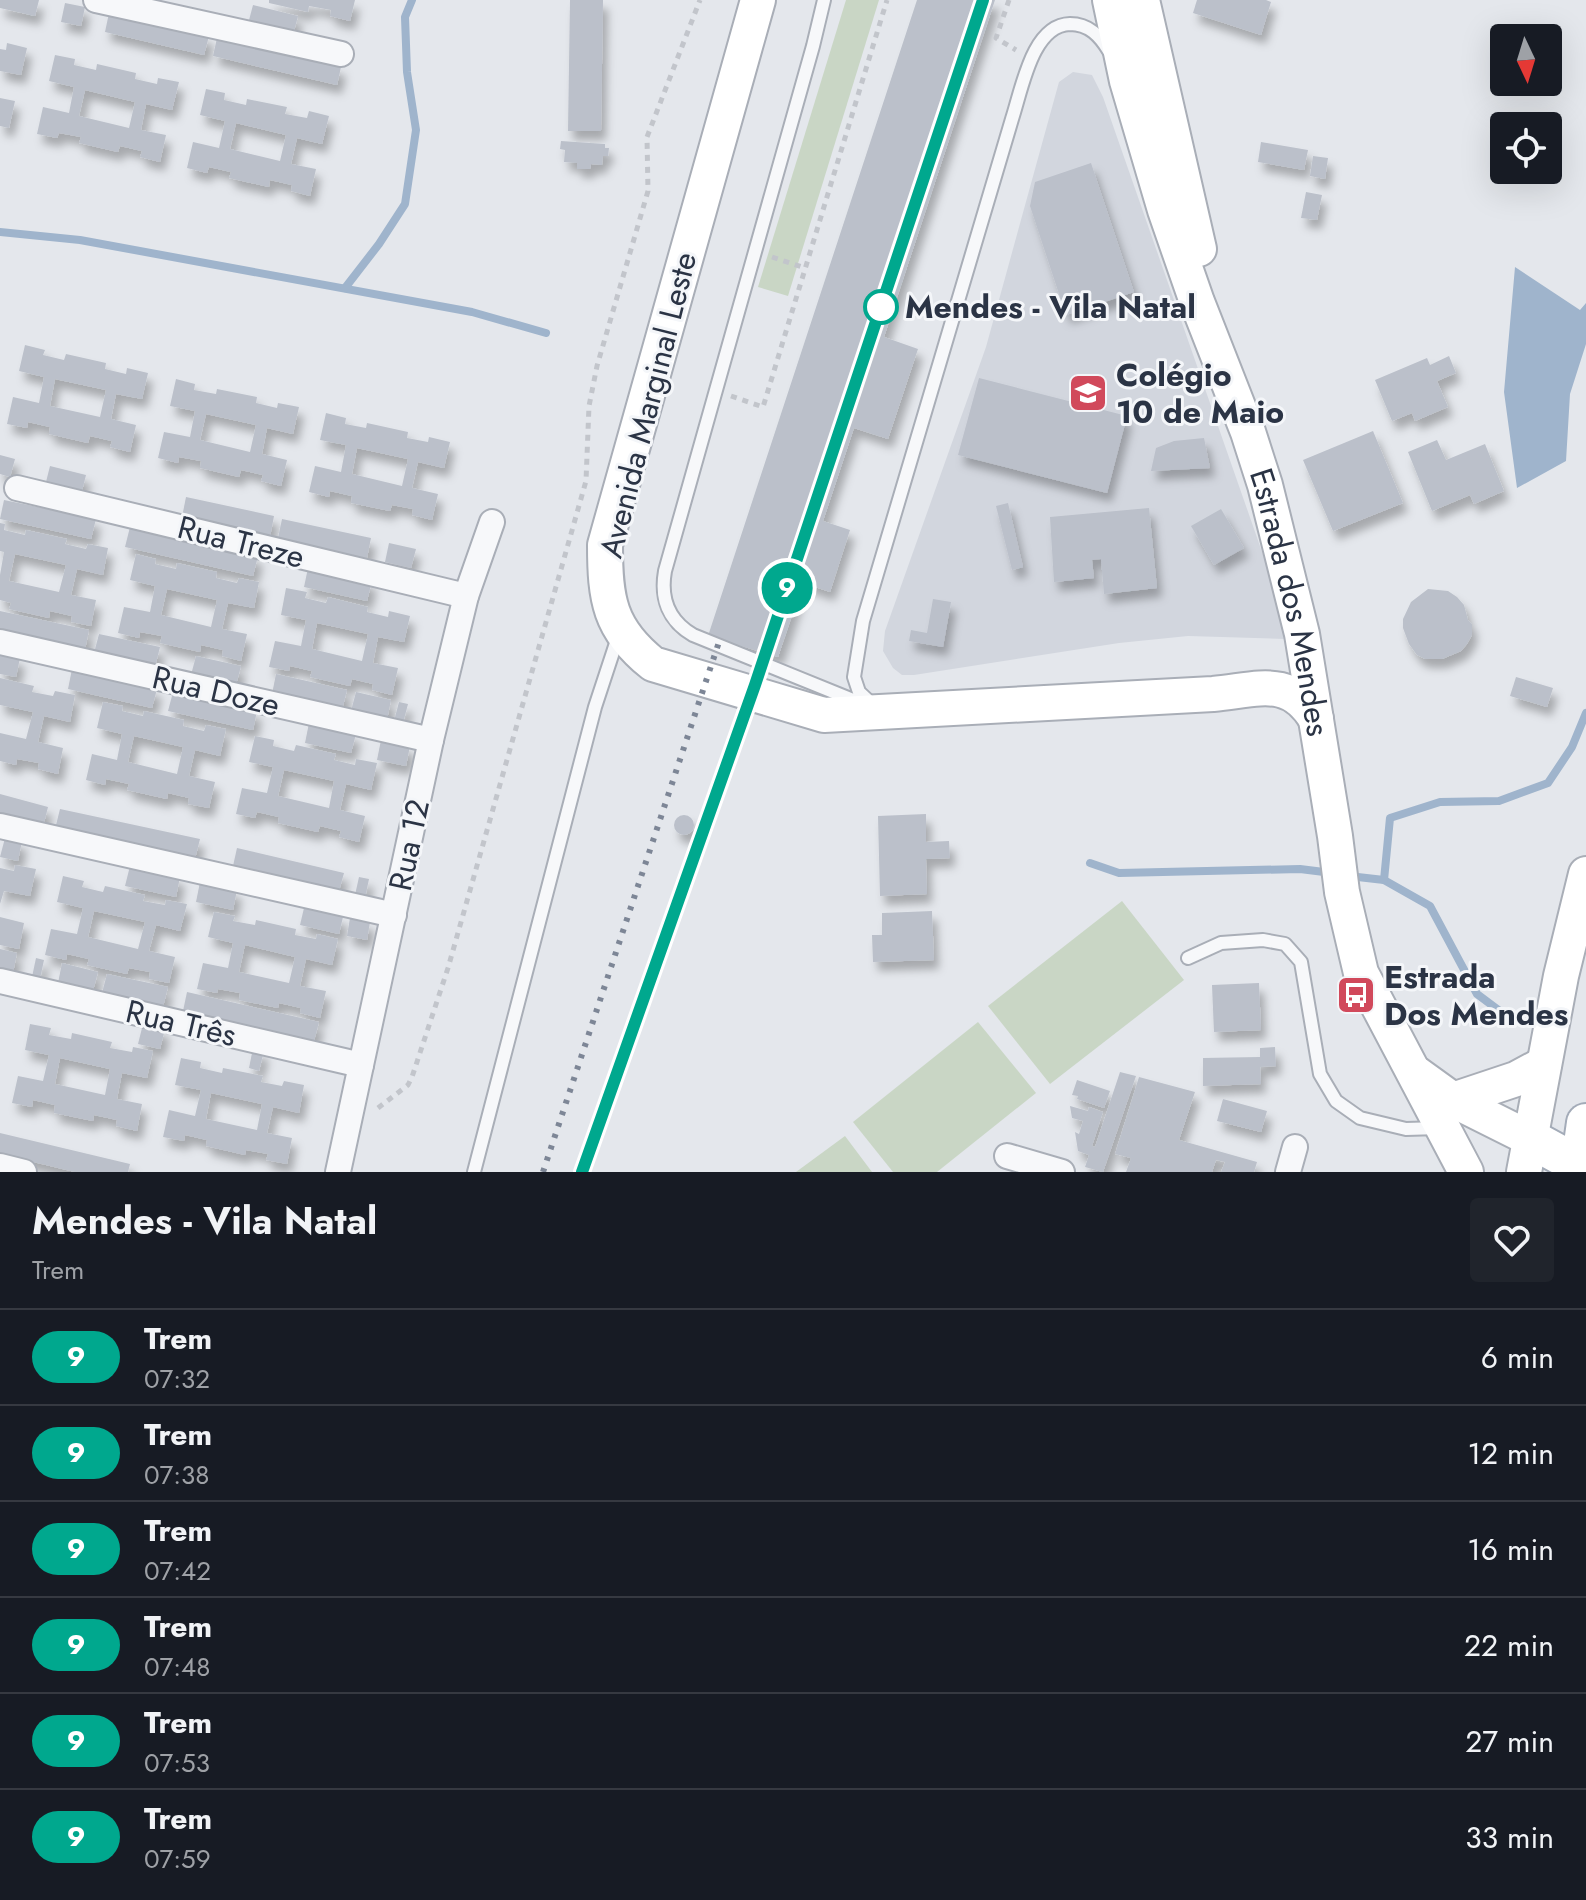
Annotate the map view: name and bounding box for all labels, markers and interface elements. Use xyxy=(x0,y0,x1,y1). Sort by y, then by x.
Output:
north arrow xyxy=(1490,24,1562,96)
map controls xyxy=(1490,24,1562,184)
button: locate xyxy=(1490,112,1562,184)
street label: Avenida Marginal Leste xyxy=(588,247,708,563)
place label: Mendes - Vila Natal xyxy=(905,284,1196,330)
marker: Mendes - Vila Natal xyxy=(864,290,898,324)
place label: Colégio 10 de Maio xyxy=(1116,352,1284,435)
school or university icon: Colégio 10 de Maio xyxy=(1067,372,1109,414)
street label: Estrada dos Mendes xyxy=(1238,462,1341,739)
street label: Rua Treze xyxy=(173,504,309,580)
line badge: 9 xyxy=(761,562,813,614)
text: 9 xyxy=(778,567,796,608)
street label: Rua Doze xyxy=(148,654,284,728)
street label: Rua 12 xyxy=(377,795,441,895)
place label: Estrada Dos Mendes xyxy=(1384,954,1568,1037)
bus stop icon: Estrada Dos Mendes xyxy=(1335,974,1377,1016)
street label: Rua Três xyxy=(121,988,241,1058)
text: Mendes - Vila Natal xyxy=(32,1193,377,1248)
button: heart xyxy=(1470,1198,1554,1282)
text: Trem xyxy=(32,1251,84,1289)
text: Trem xyxy=(144,1317,212,1360)
text: 9 xyxy=(67,1336,85,1377)
text: 6 min xyxy=(1481,1336,1554,1379)
text: 07:32 xyxy=(144,1360,210,1398)
text: Trem xyxy=(144,1413,212,1456)
text: 9 xyxy=(67,1432,85,1473)
text: 12 min xyxy=(1467,1432,1554,1475)
text: 07:38 xyxy=(144,1456,209,1494)
text: Trem xyxy=(144,1509,212,1552)
text: 9 xyxy=(67,1528,85,1569)
text: 16 min xyxy=(1467,1528,1554,1571)
text: 07:42 xyxy=(144,1552,211,1590)
text: Trem xyxy=(144,1605,212,1648)
text: 9 xyxy=(67,1624,85,1665)
text: 22 min xyxy=(1464,1624,1554,1667)
text: 07:48 xyxy=(144,1648,210,1686)
text: Trem xyxy=(144,1701,212,1744)
text: 9 xyxy=(67,1720,85,1761)
text: 27 min xyxy=(1465,1720,1554,1763)
text: 07:53 xyxy=(144,1744,210,1782)
text: Trem xyxy=(144,1797,212,1840)
text: 9 xyxy=(67,1816,85,1857)
text: 33 min xyxy=(1465,1816,1554,1859)
text: 07:59 xyxy=(144,1840,211,1878)

